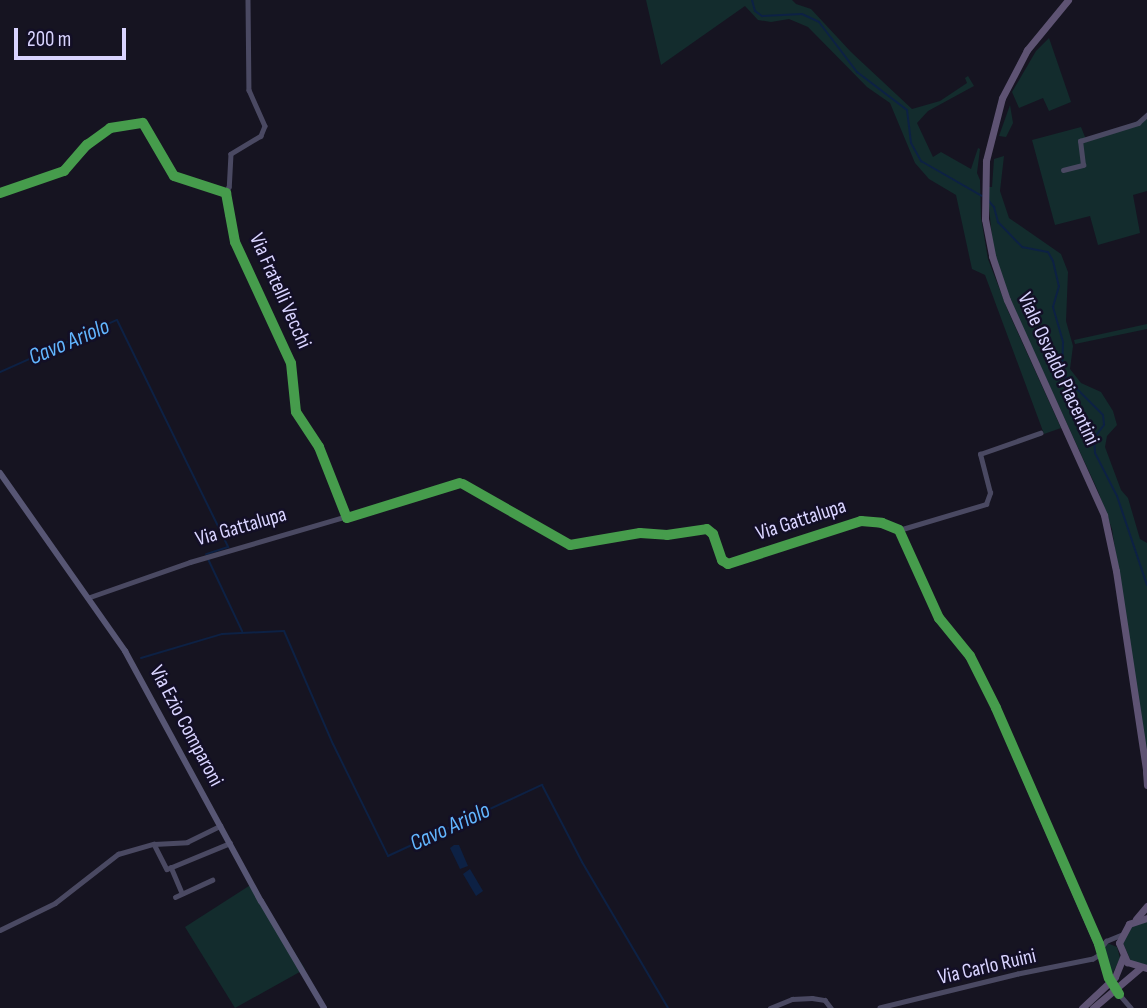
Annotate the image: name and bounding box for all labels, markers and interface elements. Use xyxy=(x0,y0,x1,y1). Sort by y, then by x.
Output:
scale bar xyxy=(18,14,130,58)
text: 200 m xyxy=(27,27,71,52)
street label: Via Fratelli Vecchi xyxy=(243,229,317,353)
street label: Viale Osvaldo Piacentini xyxy=(1012,289,1104,449)
water label: Cavo Ariolo xyxy=(24,313,114,371)
street label: Via Gattalupa xyxy=(753,494,849,546)
street label: Via Gattalupa xyxy=(193,502,289,552)
street label: Via Ezio Comparoni xyxy=(144,661,228,791)
water label: Cavo Ariolo xyxy=(406,797,494,857)
street label: Via Carlo Ruini xyxy=(935,943,1039,991)

